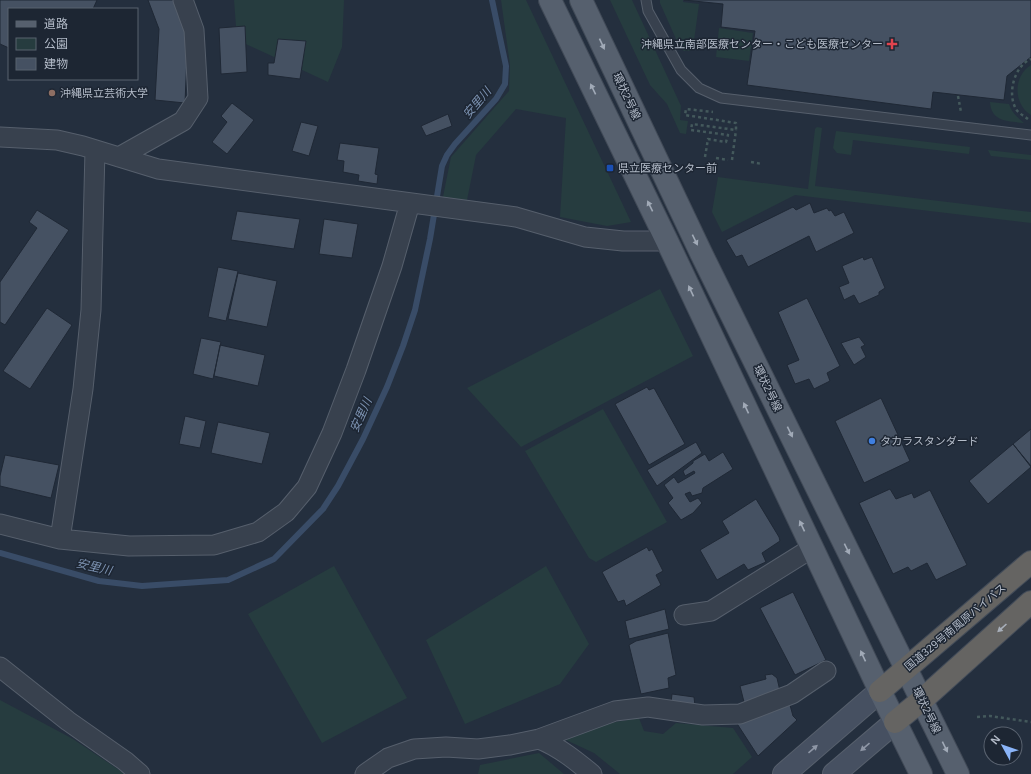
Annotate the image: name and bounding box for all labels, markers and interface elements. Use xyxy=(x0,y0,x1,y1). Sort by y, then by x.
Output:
legend xyxy=(8,8,138,80)
text: 道路 xyxy=(44,17,68,31)
text: 公園 xyxy=(44,37,68,51)
one-way arrow xyxy=(599,38,605,49)
place label: 沖縄県立南部医療センター・こども医療センター xyxy=(641,38,883,50)
marker: 沖縄県立南部医療センター・こども医療センター xyxy=(886,38,898,50)
text: 建物 xyxy=(44,57,68,71)
street label: 環状2号線 xyxy=(611,71,643,121)
water label: 安里川 xyxy=(460,83,495,121)
one-way arrow xyxy=(590,83,596,95)
place label: 沖縄県立芸術大学 xyxy=(60,87,148,99)
marker: 沖縄県立芸術大学 xyxy=(47,88,57,98)
place label: 県立医療センター前 xyxy=(618,162,717,174)
marker: 県立医療センター前 xyxy=(605,163,615,173)
one-way arrow xyxy=(647,200,653,212)
one-way arrow xyxy=(692,235,698,246)
one-way arrow xyxy=(688,285,694,297)
street label: 環状2号線 xyxy=(752,363,784,413)
water label: 安里川 xyxy=(347,394,376,434)
one-way arrow xyxy=(743,403,749,414)
one-way arrow xyxy=(787,427,793,438)
place label: タカラスタンダード xyxy=(880,435,979,447)
marker: タカラスタンダード xyxy=(867,436,877,446)
one-way arrow xyxy=(799,520,805,532)
one-way arrow xyxy=(844,543,850,555)
water label: 安里川 xyxy=(75,556,115,578)
street label: 国道329号南風原バイパス xyxy=(902,581,1008,673)
one-way arrow xyxy=(997,624,1007,633)
one-way arrow xyxy=(860,650,867,662)
street label: 環状2号線 xyxy=(911,685,943,735)
north arrow xyxy=(983,726,1023,766)
text: N xyxy=(988,733,1003,746)
one-way arrow xyxy=(860,742,870,751)
one-way arrow xyxy=(942,742,948,753)
one-way arrow xyxy=(808,744,819,753)

